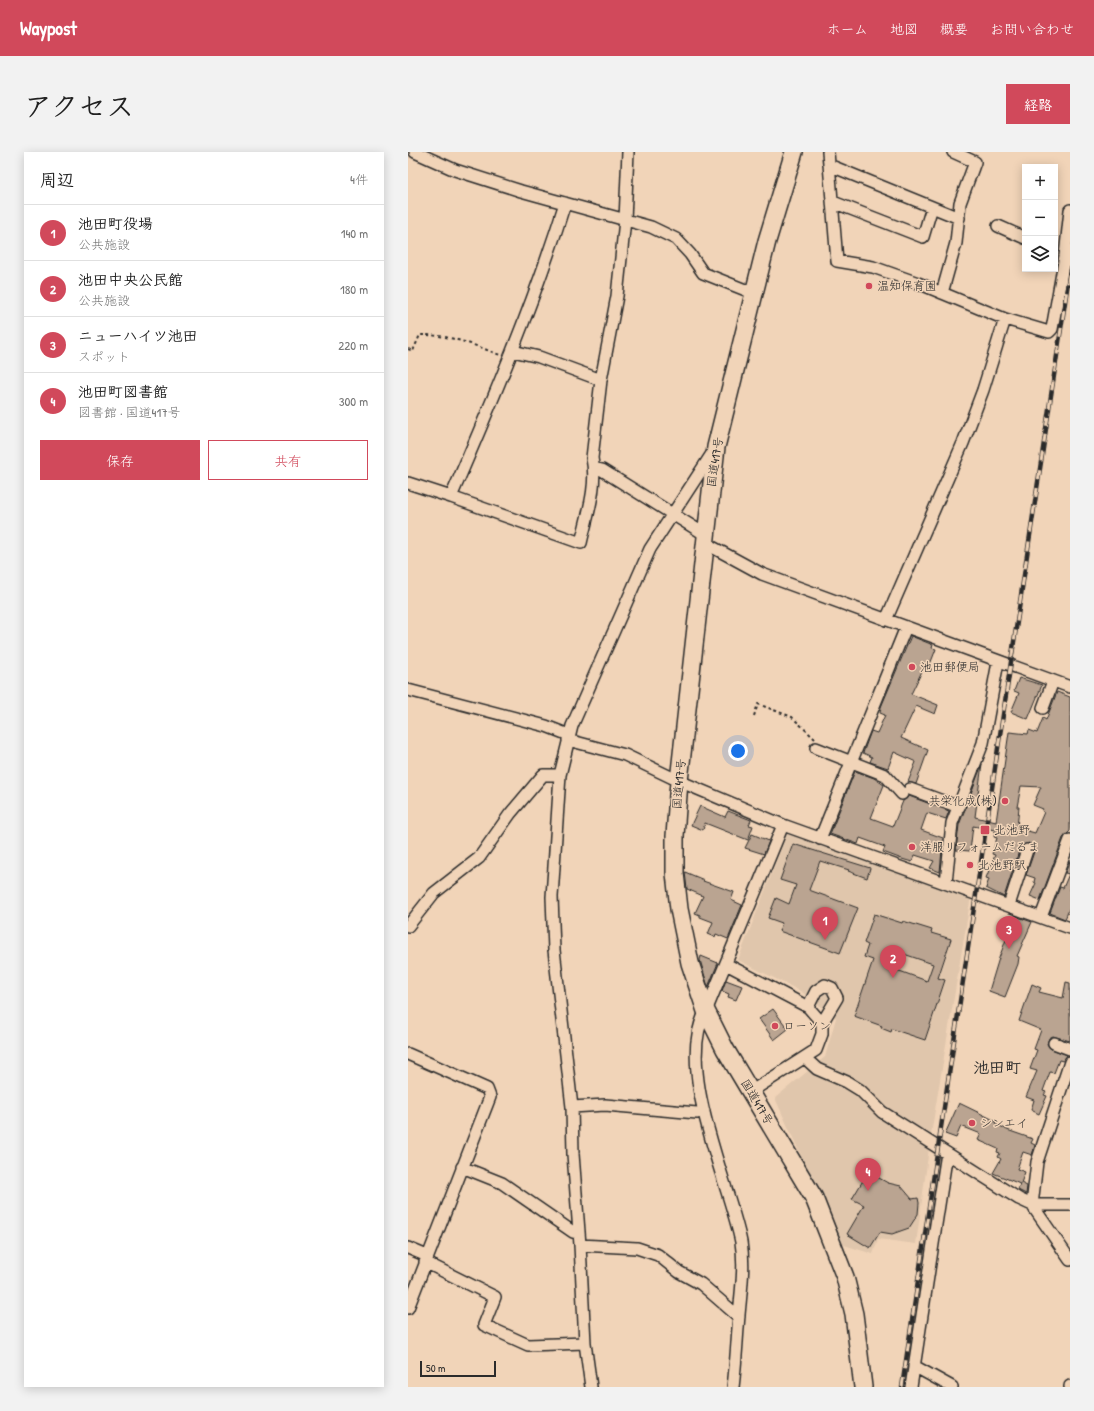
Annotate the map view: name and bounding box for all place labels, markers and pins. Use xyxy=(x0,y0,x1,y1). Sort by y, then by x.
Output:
place label: 温知保育園 xyxy=(877,277,937,294)
marker: 温知保育園 xyxy=(864,281,874,291)
place label: 池田郵便局 xyxy=(920,658,980,675)
marker: 池田郵便局 xyxy=(907,662,917,672)
place label: 共栄化成(株) xyxy=(929,792,997,809)
marker: 共栄化成(株) xyxy=(1000,796,1010,806)
place label: 北池野 xyxy=(994,821,1030,838)
marker: 北池野 xyxy=(979,824,991,836)
place label: 洋服リフォームだるま xyxy=(920,838,1040,855)
marker: 洋服リフォームだるま xyxy=(907,842,917,852)
place label: 北池野駅 xyxy=(978,856,1026,873)
marker: 北池野駅 xyxy=(965,860,975,870)
pin: 1 xyxy=(812,907,838,940)
pin: 3 xyxy=(996,916,1022,949)
pin: 2 xyxy=(880,945,906,978)
place label: ローソン xyxy=(783,1017,831,1034)
marker: ローソン xyxy=(770,1021,780,1031)
place label: シンエイ xyxy=(980,1114,1028,1131)
marker: シンエイ xyxy=(967,1118,977,1128)
pin: 4 xyxy=(855,1158,881,1191)

